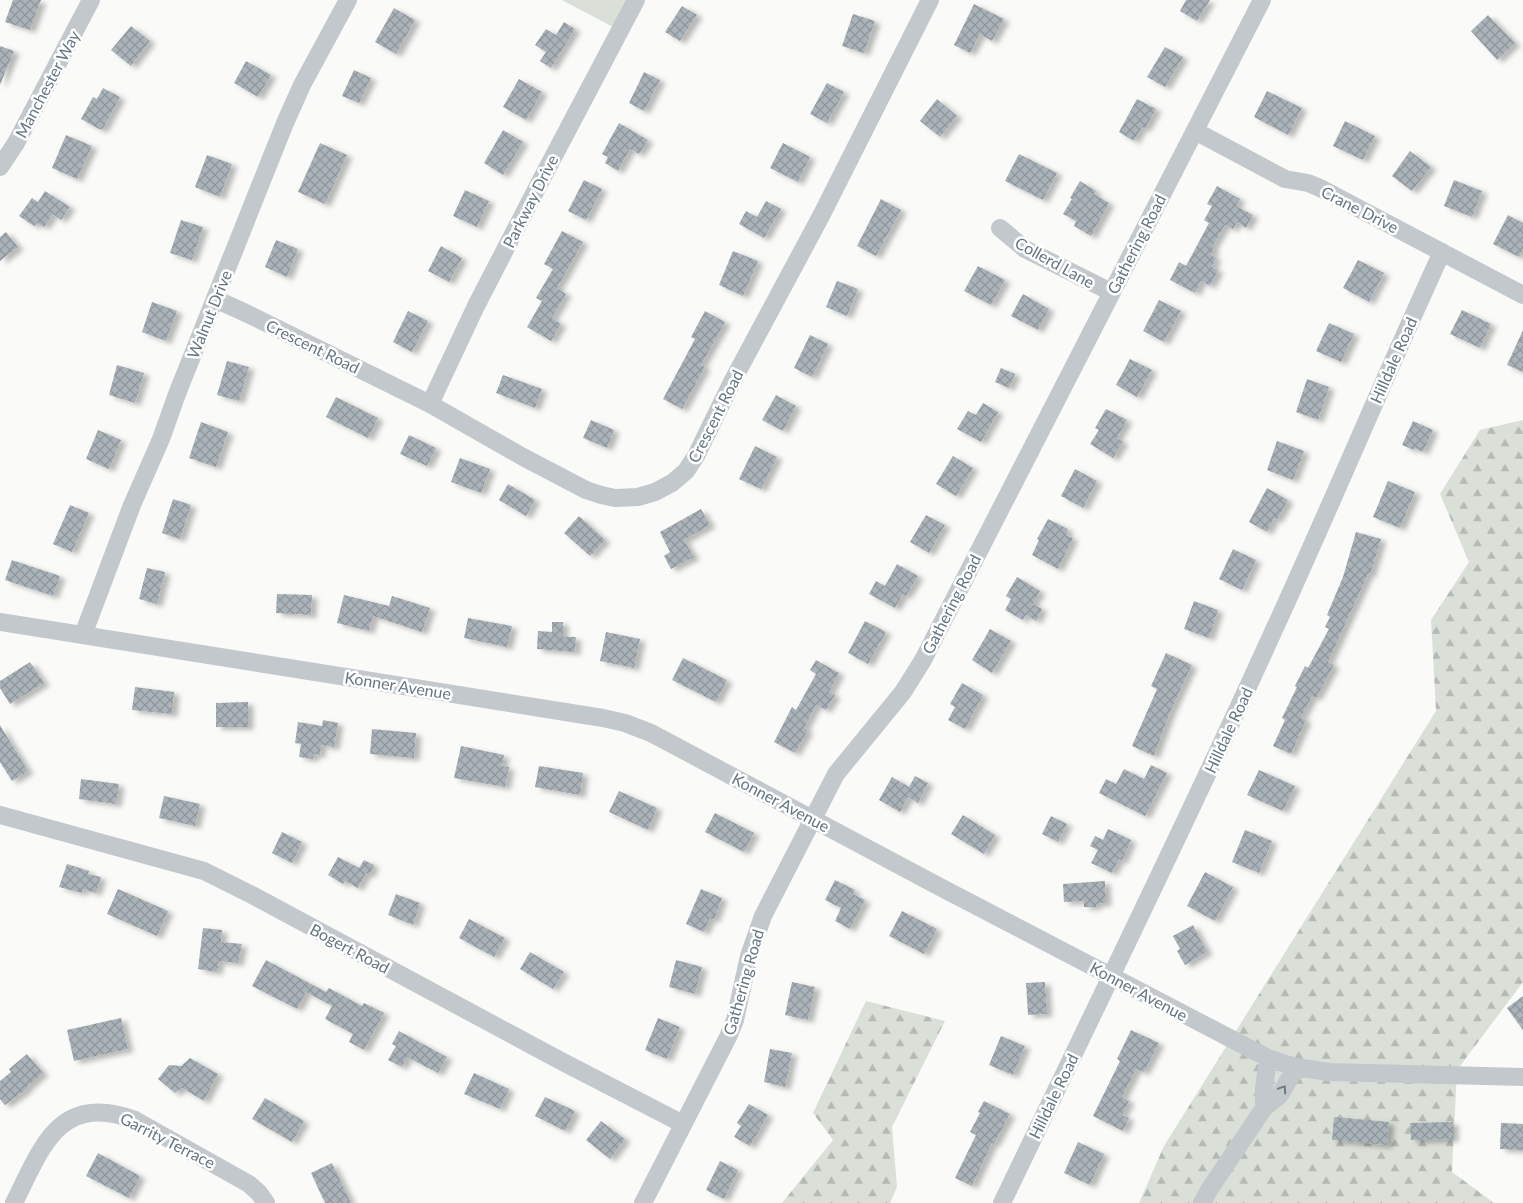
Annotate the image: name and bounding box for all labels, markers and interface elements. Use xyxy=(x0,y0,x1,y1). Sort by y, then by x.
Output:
street label: Manchester Way xyxy=(11,27,84,141)
street label: Parkway Drive xyxy=(498,151,562,251)
street label: Crane Drive xyxy=(1318,181,1402,237)
street label: Gathering Road xyxy=(1103,191,1169,297)
street label: Collerd Lane xyxy=(1012,232,1098,292)
street label: Walnut Drive xyxy=(183,267,235,361)
street label: Hilldale Road xyxy=(1366,314,1420,406)
street label: Crescent Road xyxy=(263,315,363,377)
street label: Crescent Road xyxy=(683,366,747,466)
street label: Gathering Road xyxy=(918,551,984,657)
street label: Konner Avenue xyxy=(343,667,453,703)
street label: Hilldale Road xyxy=(1200,684,1256,776)
street label: Konner Avenue xyxy=(729,768,833,836)
street label: Bogert Road xyxy=(307,919,393,977)
street label: Gathering Road xyxy=(719,927,767,1037)
street label: Konner Avenue xyxy=(1087,957,1191,1025)
street label: Hilldale Road xyxy=(1024,1050,1082,1142)
one-way arrow xyxy=(1276,1085,1286,1094)
street label: Garrity Terrace xyxy=(118,1108,218,1172)

